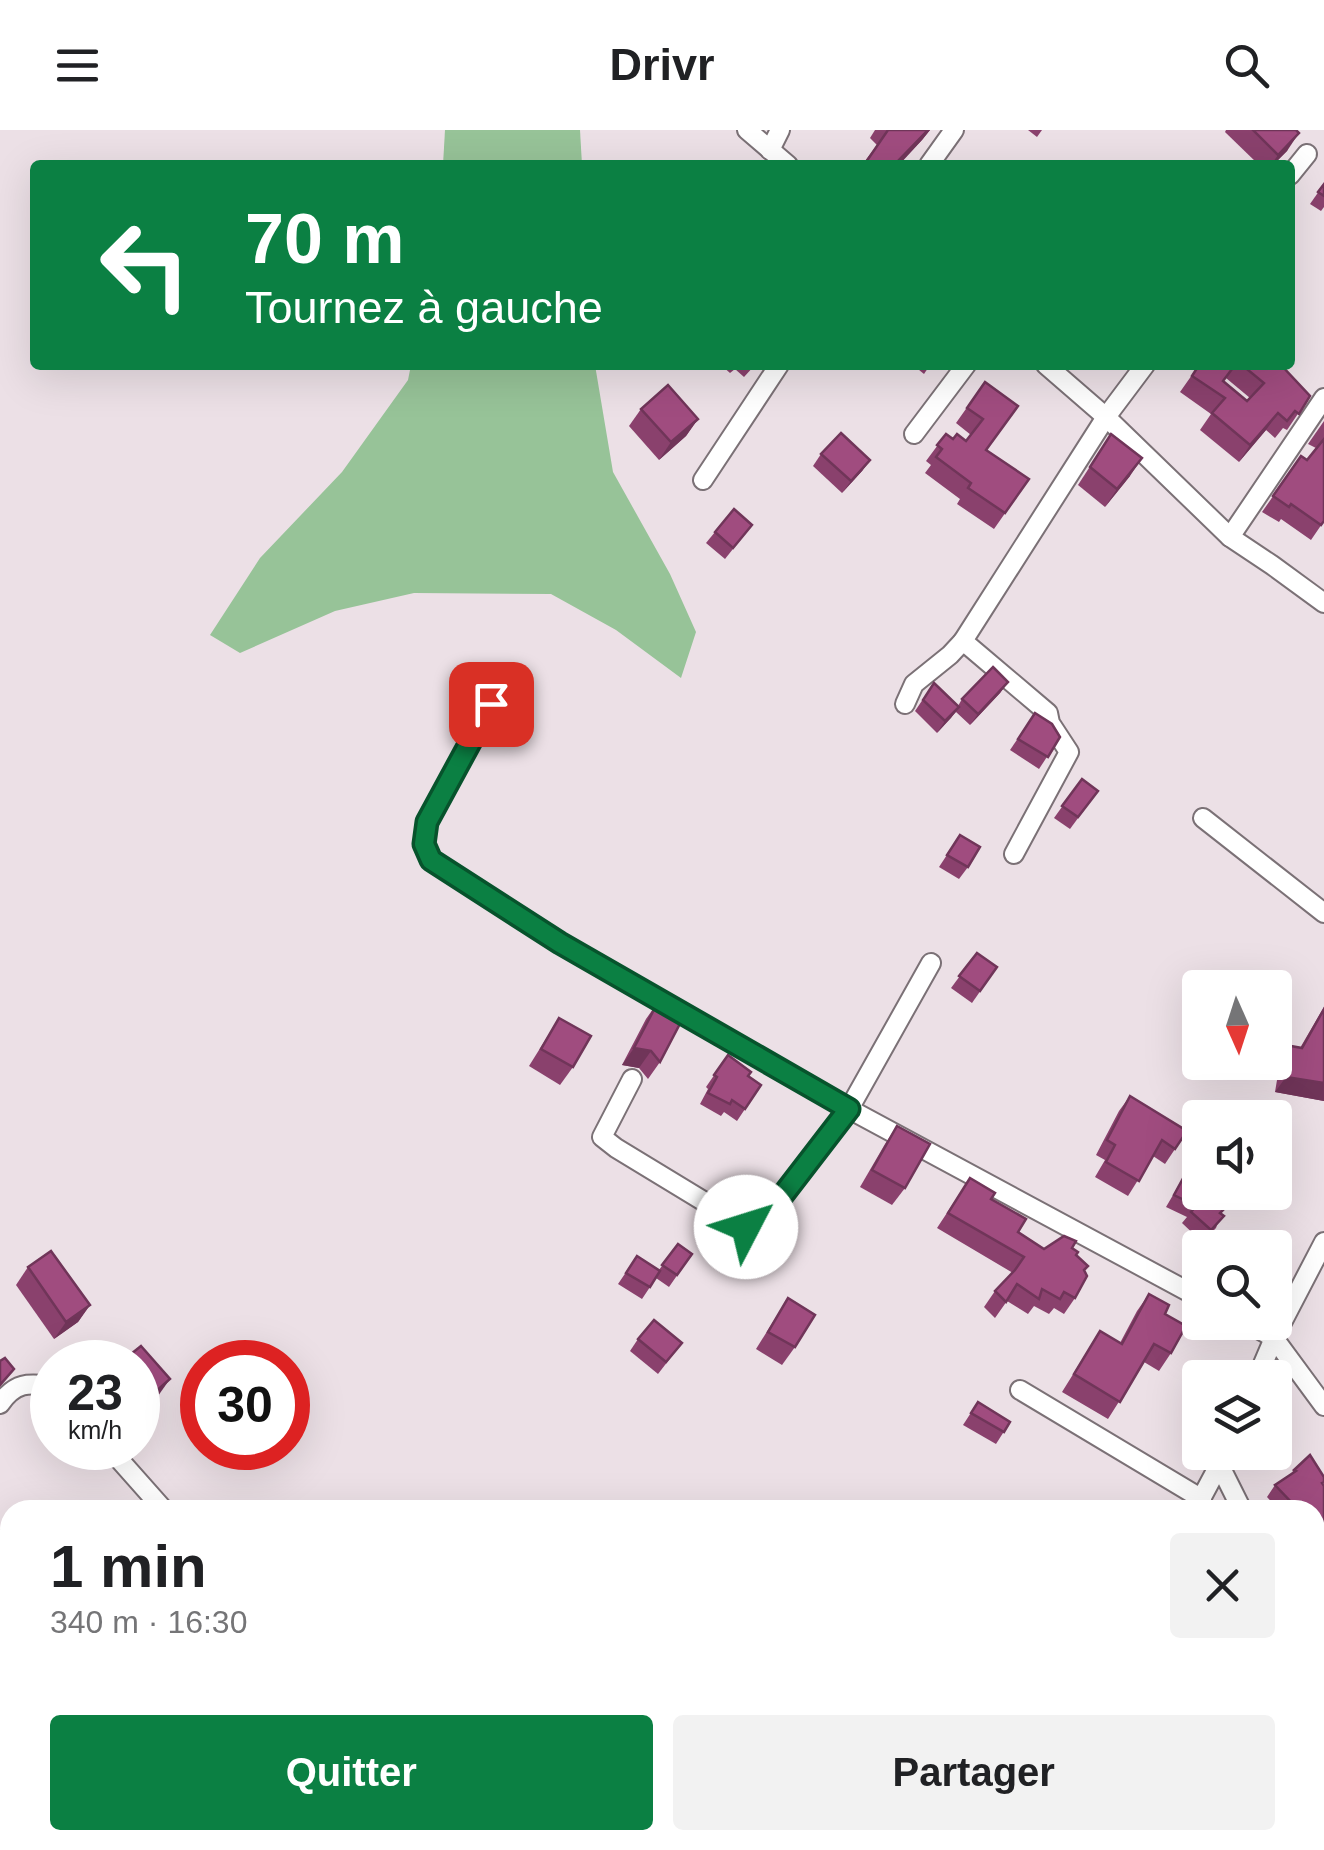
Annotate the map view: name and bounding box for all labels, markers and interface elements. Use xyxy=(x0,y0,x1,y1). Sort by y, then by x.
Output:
icon: menu xyxy=(50,38,105,93)
icon: search xyxy=(1219,38,1274,93)
text: Drivr xyxy=(609,39,715,90)
icon: left xyxy=(80,200,210,330)
text: 70 m xyxy=(245,200,405,278)
text: Tournez à gauche xyxy=(245,282,603,333)
pin xyxy=(449,662,534,747)
icon: arrive xyxy=(464,677,519,732)
north arrow xyxy=(1182,970,1292,1080)
map controls xyxy=(1182,970,1292,1470)
button: sound xyxy=(1182,1100,1292,1210)
position arrow xyxy=(694,1175,798,1279)
button: search xyxy=(1182,1230,1292,1340)
speed limit sign: 30 xyxy=(180,1340,310,1470)
button: layers xyxy=(1182,1360,1292,1470)
text: 23 xyxy=(67,1365,123,1421)
text: km/h xyxy=(68,1416,122,1444)
text: 1 min xyxy=(50,1533,207,1600)
button: close xyxy=(1170,1533,1275,1638)
text: 340 m · 16:30 xyxy=(50,1604,247,1640)
button: Quitter xyxy=(50,1715,653,1830)
button: Partager xyxy=(673,1715,1275,1830)

